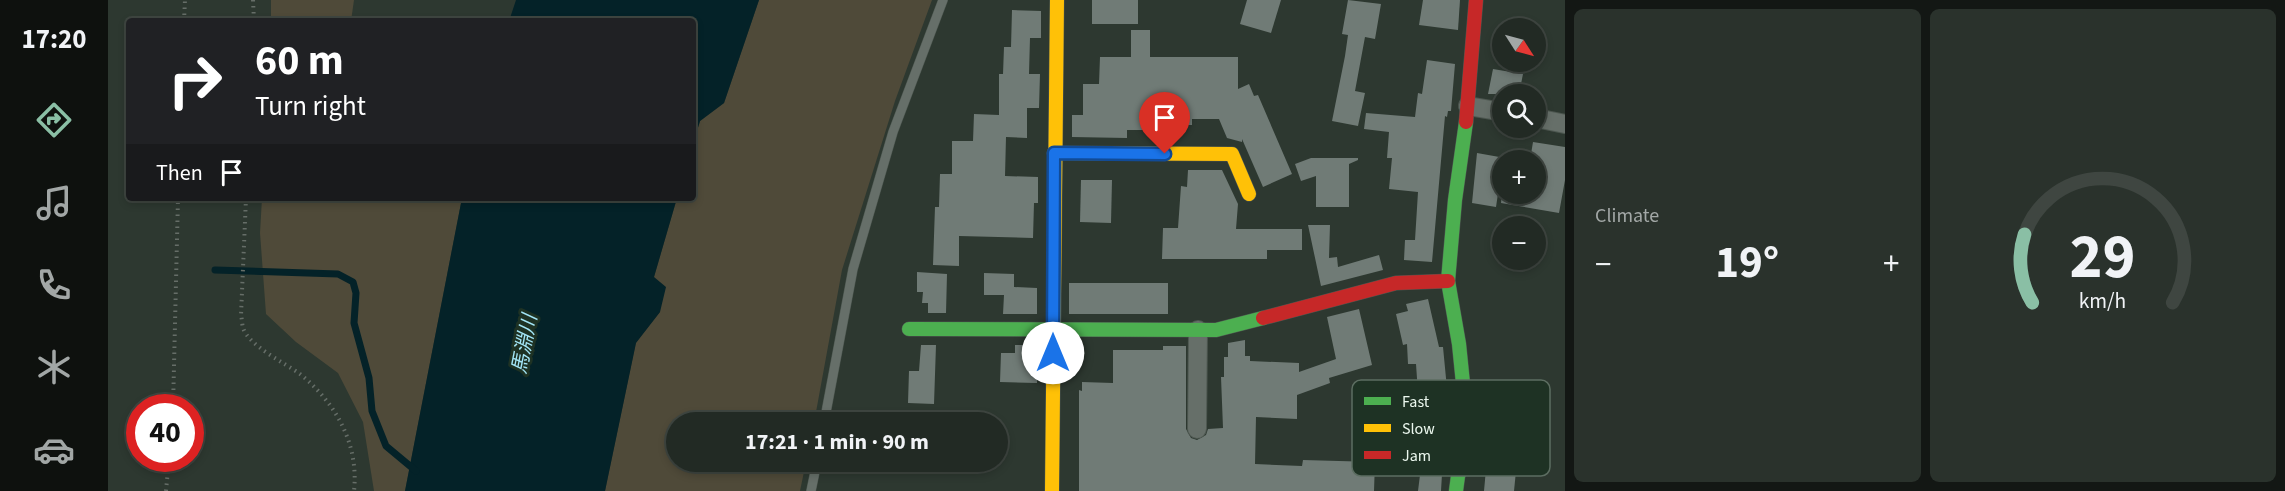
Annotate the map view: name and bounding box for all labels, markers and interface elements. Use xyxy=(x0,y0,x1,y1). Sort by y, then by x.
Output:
north arrow xyxy=(1492,18,1546,72)
map controls xyxy=(1492,18,1546,270)
text: 17:20 xyxy=(21,20,87,59)
text: 60 m xyxy=(255,31,344,91)
icon: right xyxy=(156,42,234,120)
button: search xyxy=(1492,84,1546,138)
text: Turn right xyxy=(255,87,366,126)
pin xyxy=(1139,92,1190,154)
icon: directions xyxy=(33,99,75,141)
icon: arrive xyxy=(1148,101,1181,134)
button: + xyxy=(1492,150,1546,204)
icon: arrive xyxy=(215,156,248,189)
text: Then xyxy=(156,157,203,189)
icon: music xyxy=(33,182,75,224)
text: Climate xyxy=(1595,202,1659,230)
text: 29 xyxy=(2070,213,2136,302)
button: − xyxy=(1492,216,1546,270)
text: 19° xyxy=(1715,231,1779,295)
text: − xyxy=(1595,241,1611,288)
text: + xyxy=(1883,241,1899,288)
icon: phone xyxy=(33,264,75,306)
text: km/h xyxy=(2079,286,2127,317)
water label: 馬淵川 xyxy=(506,310,545,376)
position arrow xyxy=(1021,321,1085,385)
icon: climate xyxy=(33,346,75,388)
legend xyxy=(1352,380,1550,476)
text: Fast xyxy=(1402,391,1430,413)
speed limit sign: 40 xyxy=(126,394,204,472)
text: Slow xyxy=(1402,418,1435,440)
text: 17:21 · 1 min · 90 m xyxy=(745,426,929,458)
icon: car xyxy=(33,429,75,471)
text: Jam xyxy=(1402,445,1431,467)

